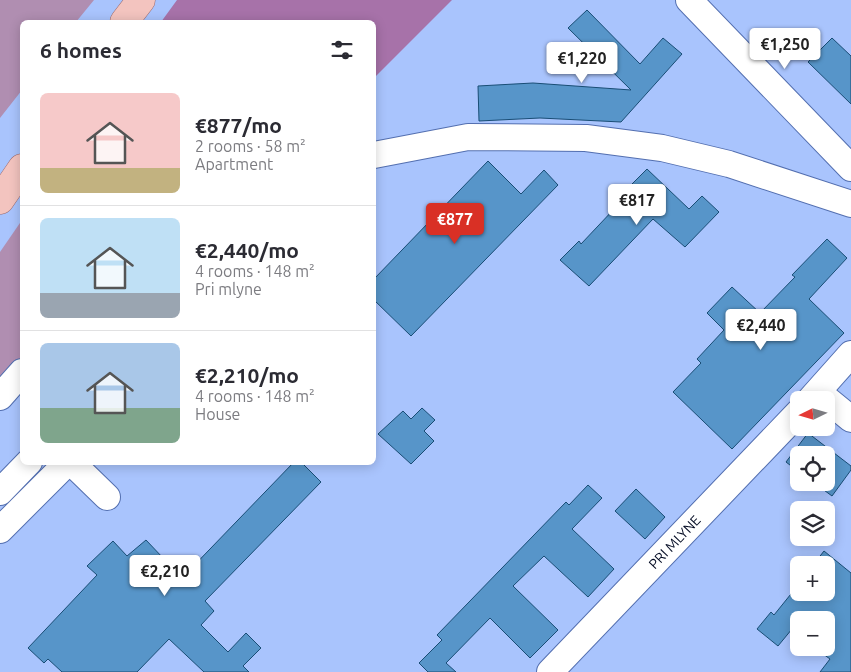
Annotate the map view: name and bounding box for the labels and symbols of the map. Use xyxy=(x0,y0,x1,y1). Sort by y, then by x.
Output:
pin: €1,250 xyxy=(744,28,826,70)
pin: €1,220 xyxy=(541,42,623,84)
pin: €817 xyxy=(607,184,667,226)
pin: €877 xyxy=(425,202,485,245)
pin: €2,440 xyxy=(720,308,802,351)
north arrow xyxy=(790,391,835,436)
street label: PRI MLYNE xyxy=(645,512,704,572)
pin: €2,210 xyxy=(124,554,206,597)

